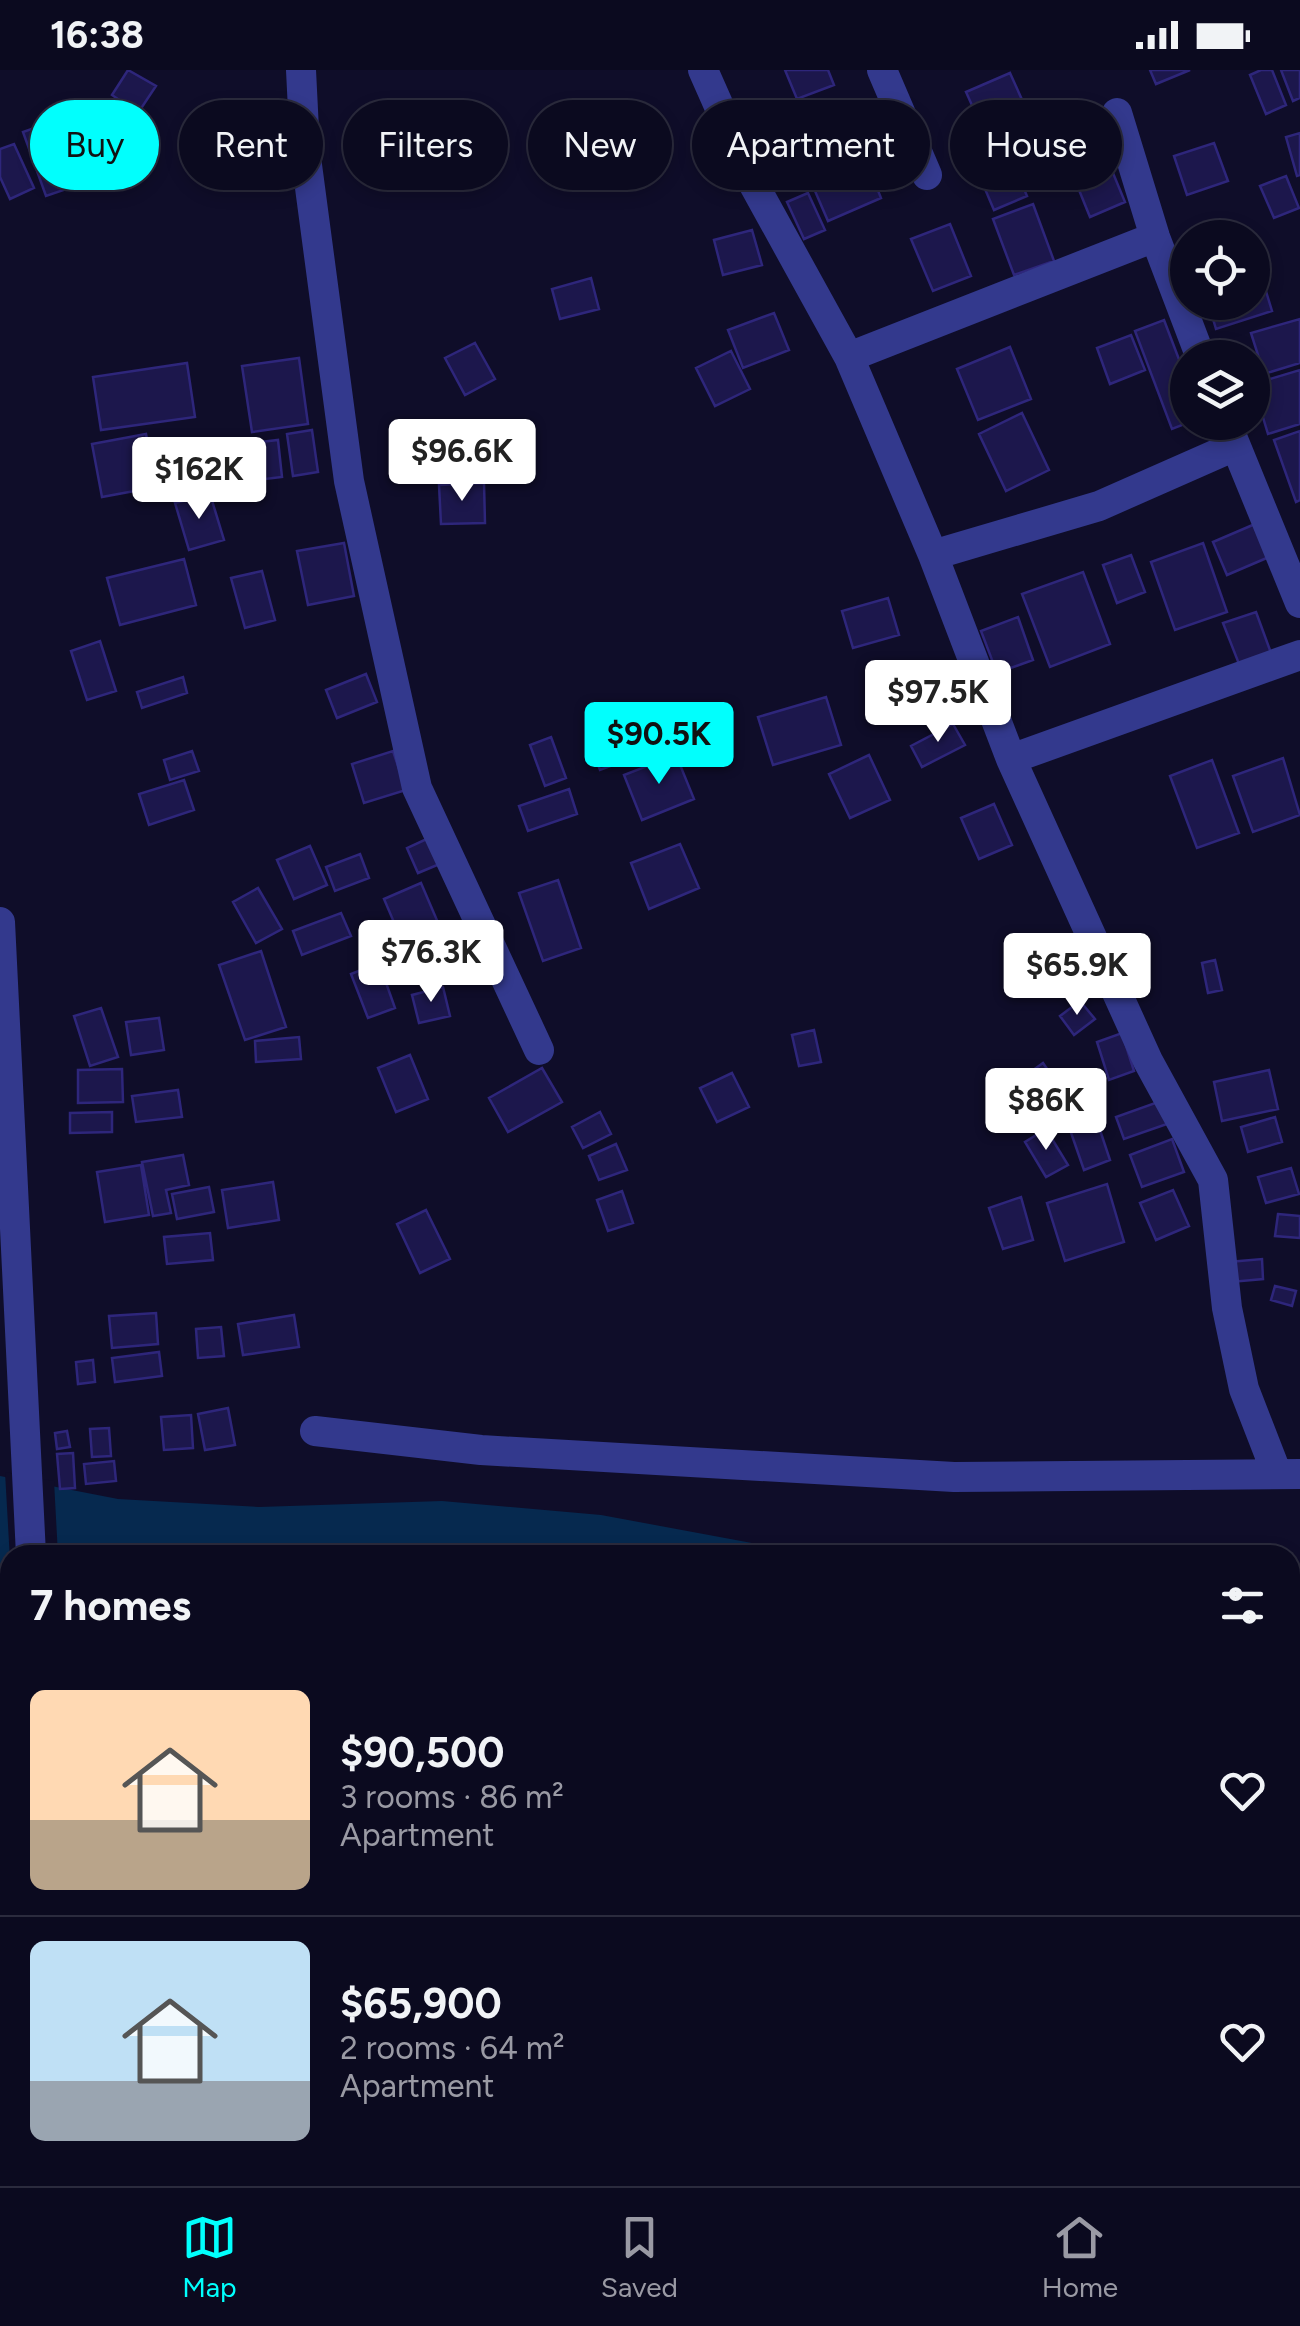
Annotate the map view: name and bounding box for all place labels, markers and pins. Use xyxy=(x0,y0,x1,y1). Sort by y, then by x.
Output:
pin: $96.6K xyxy=(381,419,543,504)
pin: $162K xyxy=(129,437,269,522)
pin: $97.5K xyxy=(857,660,1019,745)
pin: $90.5K xyxy=(578,702,740,787)
pin: $76.3K xyxy=(350,920,512,1005)
pin: $65.9K xyxy=(996,933,1158,1018)
pin: $86K xyxy=(987,1068,1105,1153)

